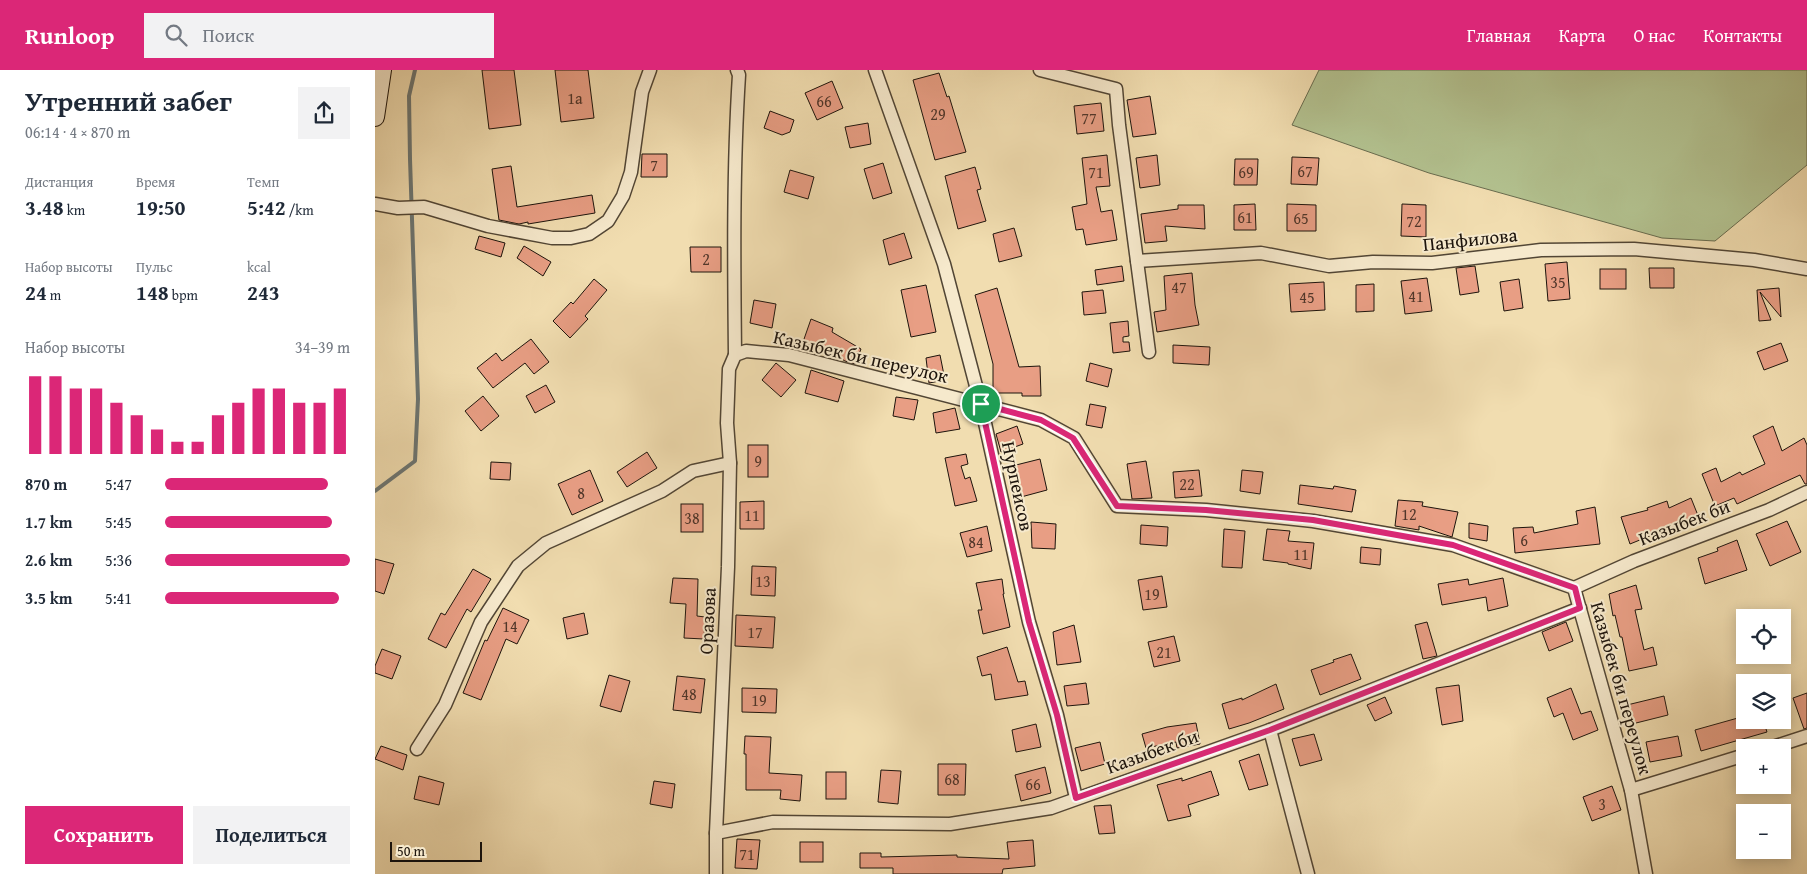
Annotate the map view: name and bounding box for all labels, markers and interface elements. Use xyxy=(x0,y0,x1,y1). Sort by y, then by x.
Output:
search box xyxy=(144,13,494,58)
text: Runloop xyxy=(25,18,114,53)
icon: search xyxy=(162,21,190,49)
text: Поиск xyxy=(202,21,254,49)
text: Главная xyxy=(1467,22,1531,49)
text: Карта xyxy=(1559,22,1605,49)
text: О нас xyxy=(1633,22,1675,49)
text: Контакты xyxy=(1703,22,1782,49)
text: Утренний забег xyxy=(25,80,232,121)
house number: 1а xyxy=(567,86,583,110)
button: share xyxy=(298,87,350,139)
house number: 66 xyxy=(816,89,832,113)
house number: 29 xyxy=(930,102,946,126)
house number: 77 xyxy=(1081,106,1097,130)
text: 06:14 · 4 × 870 m xyxy=(25,120,130,144)
house number: 7 xyxy=(650,153,658,177)
house number: 67 xyxy=(1297,159,1313,183)
house number: 71 xyxy=(1088,160,1104,184)
house number: 69 xyxy=(1238,160,1254,184)
text: Дистанция xyxy=(25,172,93,192)
text: Время xyxy=(136,172,175,192)
text: Темп xyxy=(247,172,279,192)
text: 3.48 xyxy=(25,192,64,223)
text: 19:50 xyxy=(136,192,185,223)
text: 5:42 xyxy=(247,192,286,223)
text: km xyxy=(64,200,85,220)
text: /km xyxy=(286,200,314,220)
house number: 61 xyxy=(1237,205,1253,229)
house number: 65 xyxy=(1293,206,1309,230)
house number: 72 xyxy=(1406,209,1422,233)
street label: Панфилова xyxy=(1421,220,1519,258)
house number: 2 xyxy=(702,247,710,271)
text: Набор высоты xyxy=(25,257,112,277)
text: Пульс xyxy=(136,257,173,277)
text: kcal xyxy=(247,257,271,277)
house number: 35 xyxy=(1550,270,1566,294)
house number: 47 xyxy=(1171,275,1187,299)
text: 24 xyxy=(25,277,47,308)
text: 148 xyxy=(136,277,169,308)
text: 243 xyxy=(247,277,280,308)
house number: 41 xyxy=(1408,284,1424,308)
text: m xyxy=(47,285,61,305)
text: bpm xyxy=(169,285,198,305)
house number: 45 xyxy=(1299,285,1315,309)
street label: Казыбек би переулок xyxy=(771,322,951,390)
text: Набор высоты xyxy=(25,335,125,359)
text: 34–39 m xyxy=(295,335,350,359)
pin xyxy=(960,383,1002,425)
icon: arrive xyxy=(967,390,995,418)
street label: Нурпеисов xyxy=(995,439,1041,533)
house number: 9 xyxy=(754,449,762,473)
text: 870 m xyxy=(25,472,67,496)
text: 5:47 xyxy=(105,472,132,496)
house number: 22 xyxy=(1179,472,1195,496)
house number: 8 xyxy=(577,481,585,505)
street label: Казыбек би xyxy=(1634,492,1734,552)
house number: 12 xyxy=(1401,502,1417,526)
house number: 11 xyxy=(744,503,760,527)
house number: 38 xyxy=(684,506,700,530)
text: 1.7 km xyxy=(25,510,72,534)
text: 5:45 xyxy=(105,510,132,534)
house number: 6 xyxy=(1520,528,1528,552)
house number: 84 xyxy=(968,530,984,554)
house number: 11 xyxy=(1293,542,1309,566)
text: 2.6 km xyxy=(25,548,72,572)
text: 5:36 xyxy=(105,548,132,572)
house number: 13 xyxy=(755,569,771,593)
house number: 19 xyxy=(1144,582,1160,606)
text: 3.5 km xyxy=(25,586,72,610)
text: 5:41 xyxy=(105,586,132,610)
street label: Оразова xyxy=(691,587,723,655)
street label: Казыбек би переулок xyxy=(1584,598,1660,778)
map controls xyxy=(1736,609,1791,859)
button: locate xyxy=(1736,609,1791,664)
house number: 14 xyxy=(502,614,518,638)
house number: 17 xyxy=(747,620,763,644)
house number: 21 xyxy=(1156,640,1172,664)
button: layers xyxy=(1736,674,1791,729)
house number: 48 xyxy=(681,682,697,706)
house number: 19 xyxy=(751,688,767,712)
street label: Казыбек би xyxy=(1102,721,1202,781)
button: + xyxy=(1736,739,1791,794)
house number: 68 xyxy=(944,767,960,791)
house number: 66 xyxy=(1025,772,1041,796)
house number: 3 xyxy=(1598,792,1606,816)
button: − xyxy=(1736,804,1791,859)
button: Сохранить xyxy=(25,806,183,864)
button: Поделиться xyxy=(193,806,350,864)
scale bar xyxy=(390,839,483,862)
text: 50 m xyxy=(397,841,425,861)
house number: 71 xyxy=(739,842,755,866)

